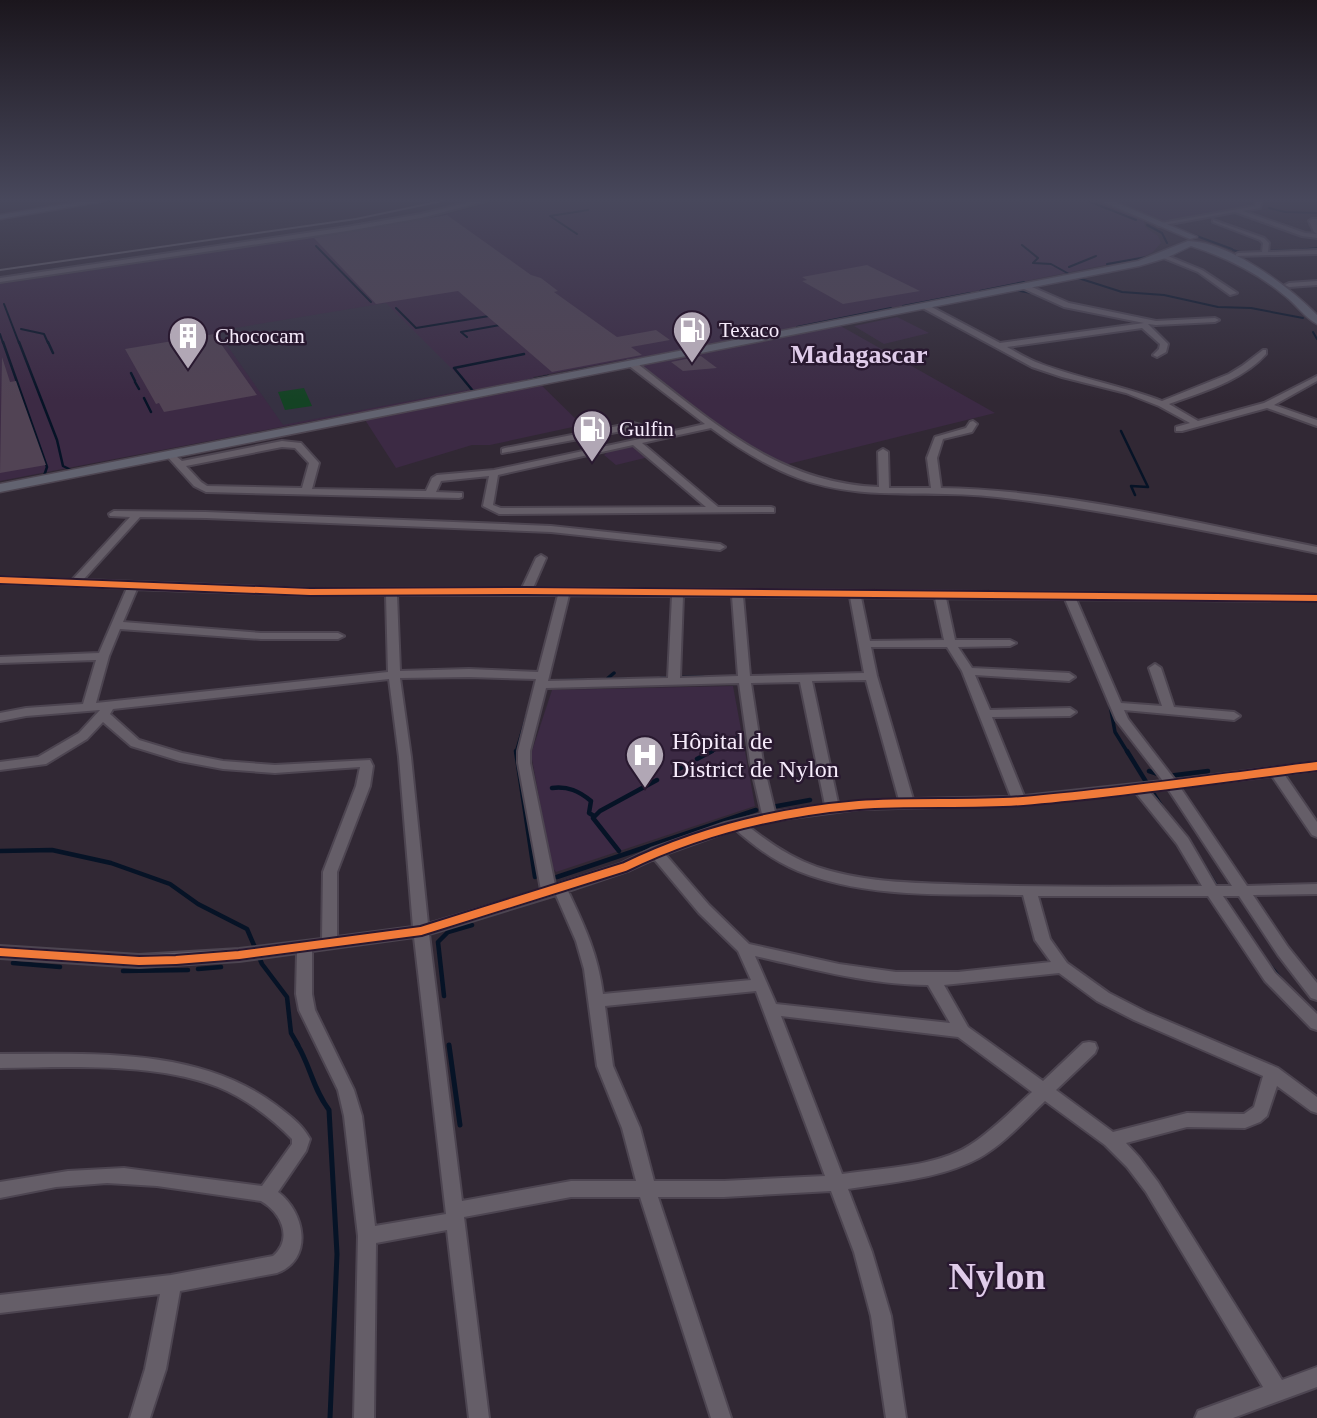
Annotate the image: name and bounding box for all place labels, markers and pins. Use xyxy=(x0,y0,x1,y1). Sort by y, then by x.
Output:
fuel station icon: Texaco xyxy=(671,309,713,364)
building icon: Chococam xyxy=(167,315,209,370)
place label: Texaco xyxy=(719,318,779,342)
place label: Chococam xyxy=(215,324,305,348)
fuel station icon: Gulfin xyxy=(571,408,613,463)
place label: Gulfin xyxy=(619,417,674,441)
place label: Hôpital de District de Nylon xyxy=(672,728,839,782)
hospital icon: Hôpital de District de Nylon xyxy=(624,734,666,789)

